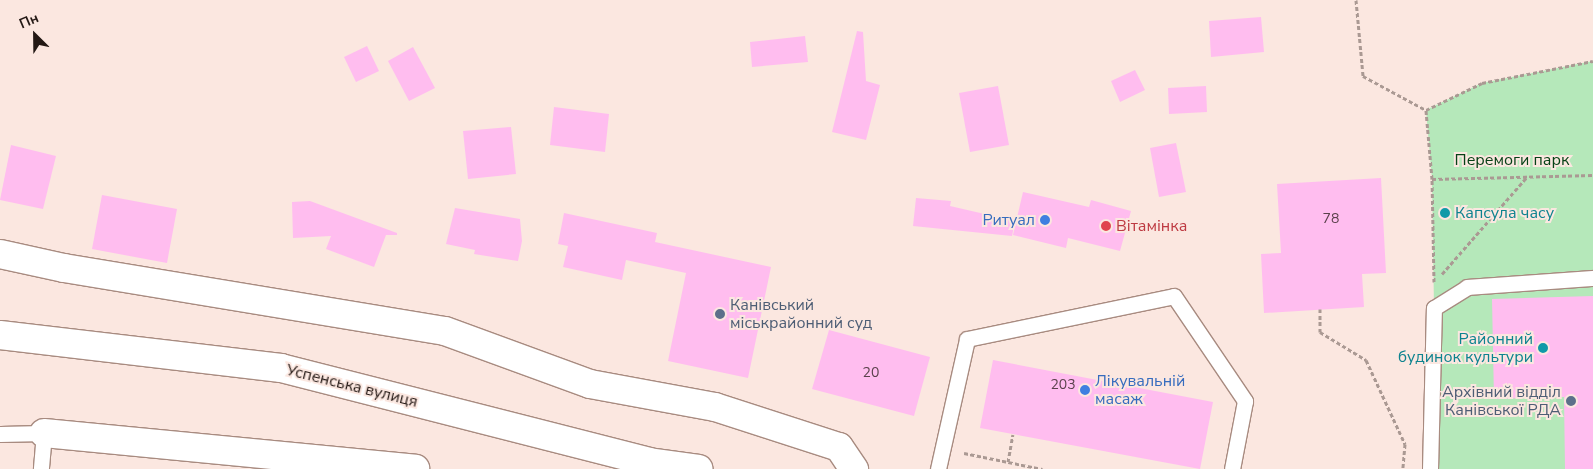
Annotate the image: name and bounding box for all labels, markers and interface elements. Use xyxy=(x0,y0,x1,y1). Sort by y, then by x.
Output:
text: Пн xyxy=(16,8,42,33)
north arrow xyxy=(10,10,60,60)
park label: Перемоги парк xyxy=(1455,150,1569,170)
place label: Капсула часу xyxy=(1455,203,1554,223)
marker: Капсула часу xyxy=(1439,207,1451,219)
place label: Ритуал xyxy=(983,210,1035,230)
house number: 78 xyxy=(1323,211,1339,227)
marker: Ритуал xyxy=(1039,214,1051,226)
place label: Вітамінка xyxy=(1116,216,1187,236)
marker: Вітамінка xyxy=(1100,220,1112,232)
place label: Канівський міськрайонний суд xyxy=(730,295,872,333)
marker: Канівський міськрайонний суд xyxy=(714,308,726,320)
place label: Районний будинок культури xyxy=(1398,329,1533,367)
marker: Районний будинок культури xyxy=(1537,342,1549,354)
street label: Успенська вулиця xyxy=(284,360,420,412)
house number: 20 xyxy=(863,365,879,381)
place label: Лікувальній масаж xyxy=(1095,371,1185,409)
house number: 203 xyxy=(1050,377,1076,393)
place label: Архівний відділ Канівської РДА xyxy=(1442,382,1561,420)
marker: Лікувальній масаж xyxy=(1079,384,1091,396)
marker: Архівний відділ Канівської РДА xyxy=(1565,395,1577,407)

